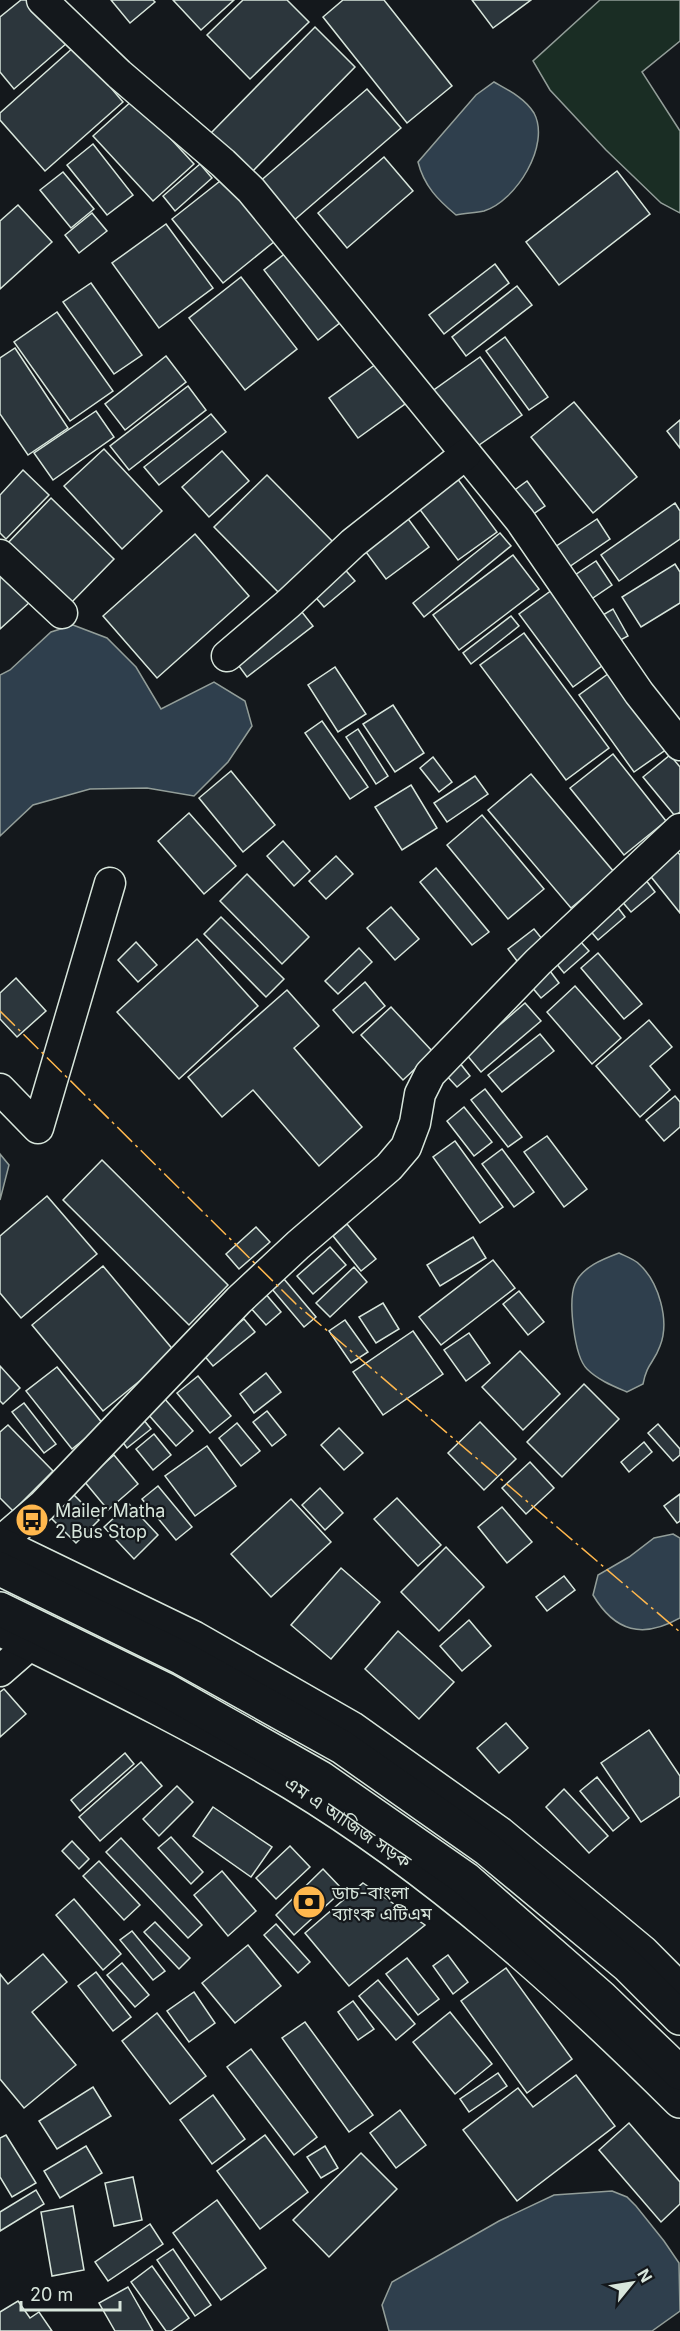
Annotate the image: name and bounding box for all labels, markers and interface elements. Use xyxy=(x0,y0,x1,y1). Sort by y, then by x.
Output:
place label: Mailer Matha 2 Bus Stop xyxy=(55,1500,165,1542)
bus stop icon: Mailer Matha 2 Bus Stop xyxy=(14,1502,50,1538)
street label: এম এ আজিজ সড়ক xyxy=(281,1772,416,1872)
place label: ডাচ-বাংলা ব্যাংক এটিএম xyxy=(331,1882,433,1924)
bank icon: ডাচ-বাংলা ব্যাংক এটিএম xyxy=(291,1884,327,1920)
north arrow xyxy=(602,2253,662,2313)
text: N xyxy=(633,2265,657,2286)
scale bar xyxy=(21,2274,120,2312)
text: 20 m xyxy=(30,2284,73,2305)

